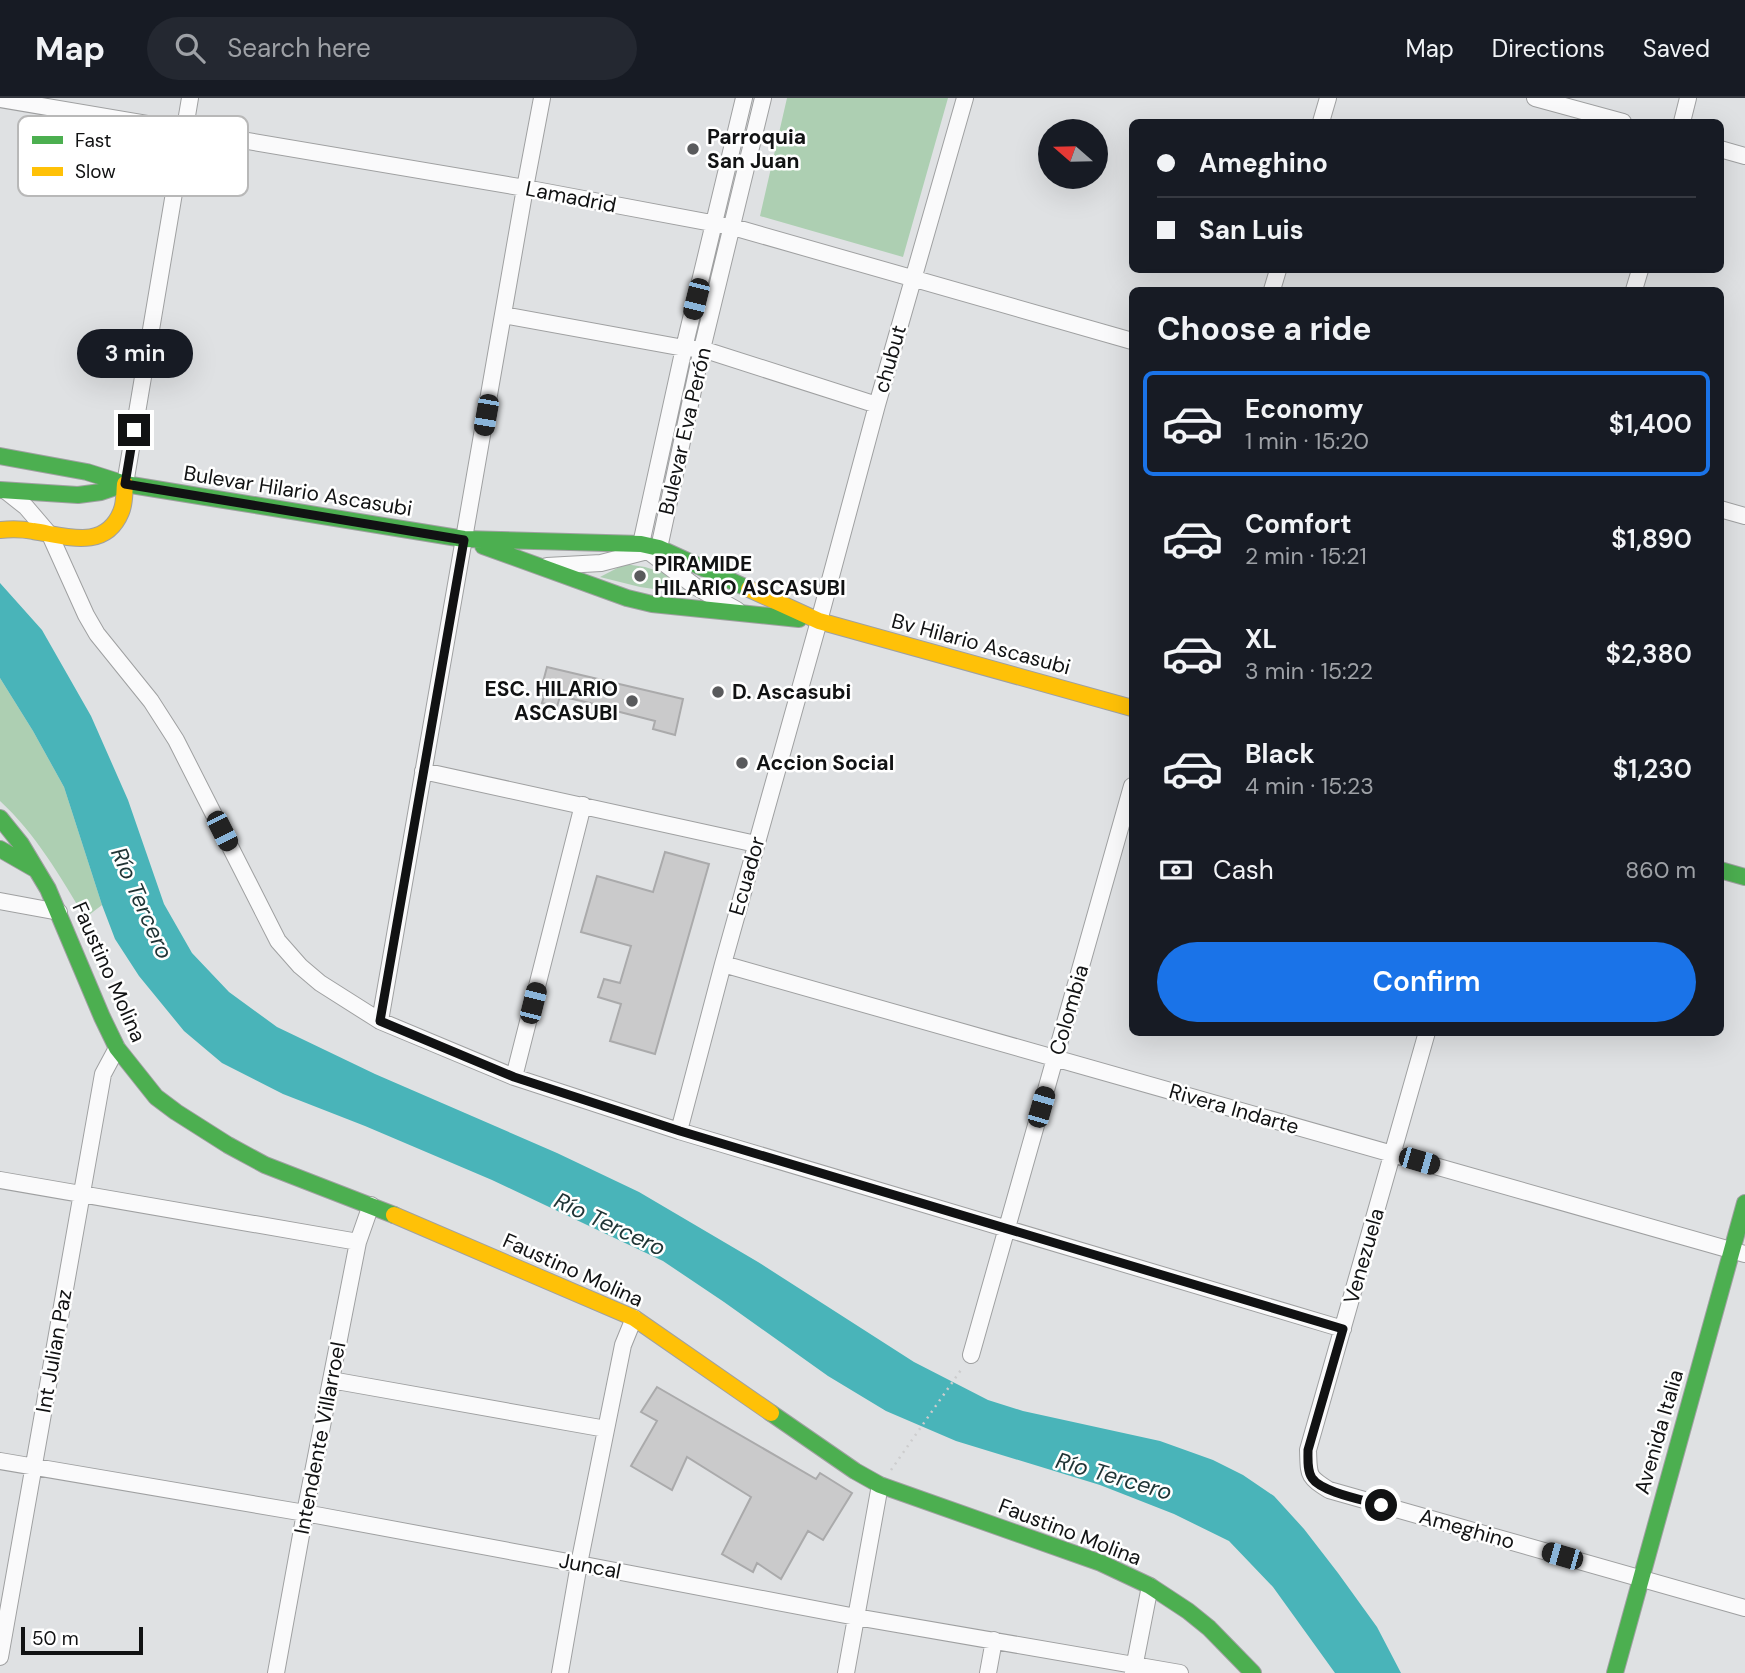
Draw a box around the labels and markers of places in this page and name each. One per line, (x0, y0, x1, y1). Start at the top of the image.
place label: Parroquia San Juan (707, 123, 806, 175)
marker: Parroquia San Juan (685, 141, 701, 157)
place label: PIRAMIDE HILARIO ASCASUBI (654, 550, 846, 602)
marker: PIRAMIDE HILARIO ASCASUBI (632, 568, 648, 584)
place label: ESC. HILARIO ASCASUBI (485, 675, 618, 727)
place label: D. Ascasubi (732, 678, 851, 706)
marker: D. Ascasubi (710, 684, 726, 700)
marker: ESC. HILARIO ASCASUBI (624, 693, 640, 709)
place label: Accion Social (756, 749, 894, 777)
marker: Accion Social (734, 755, 750, 771)

